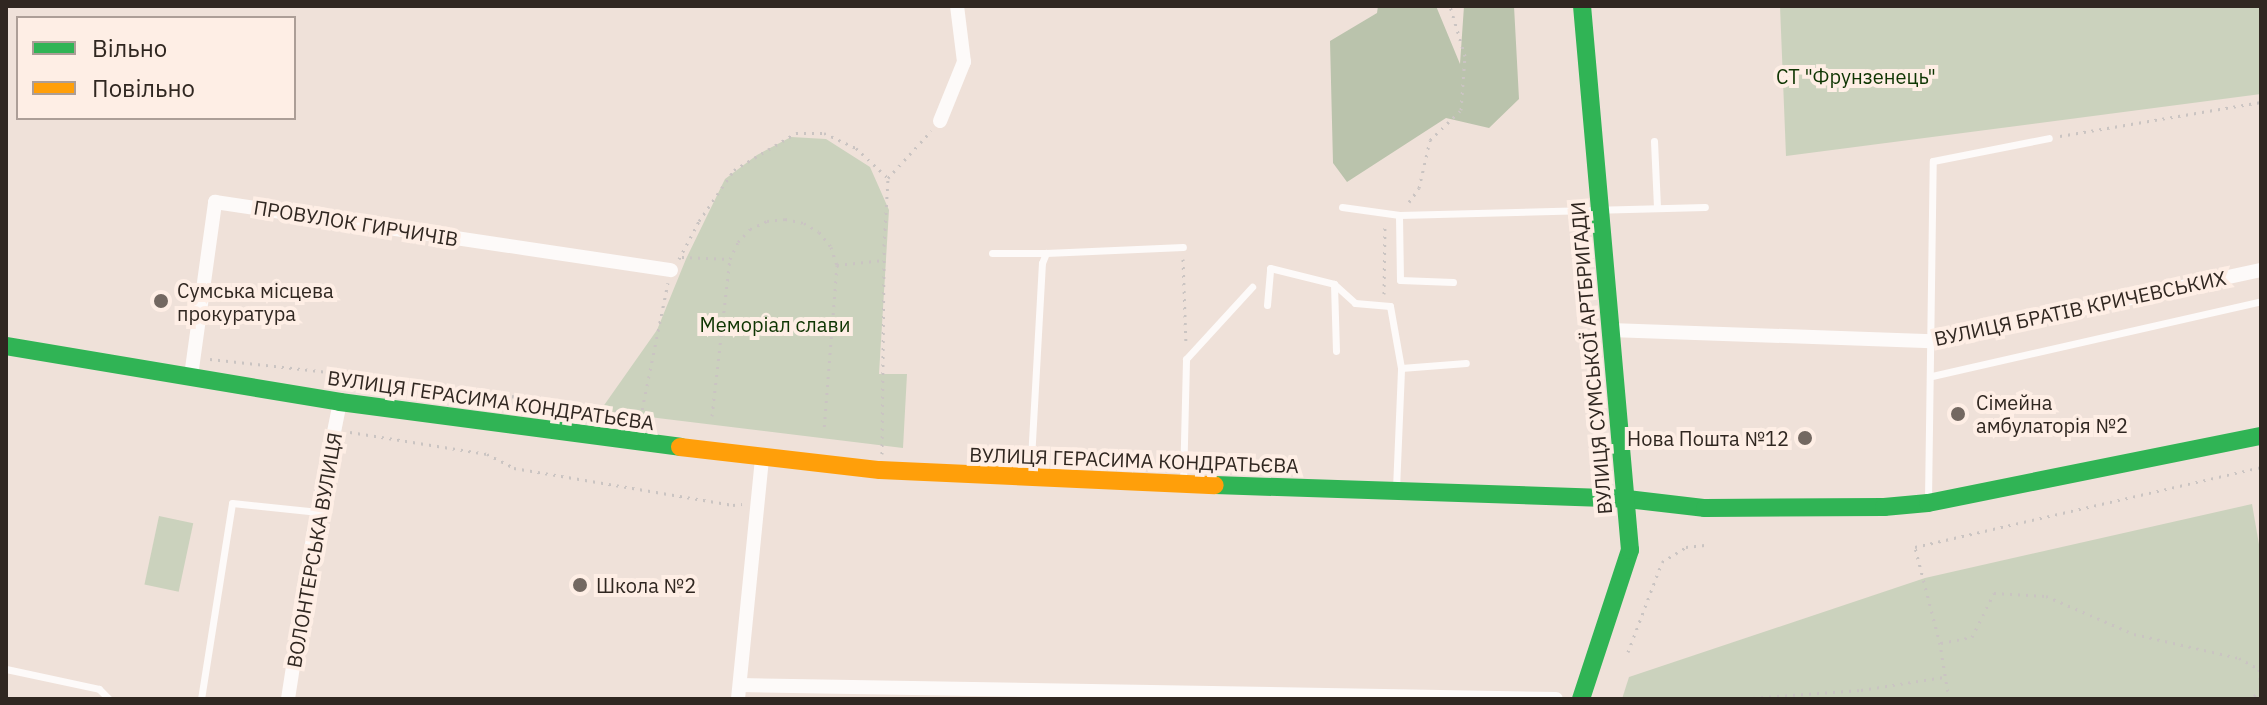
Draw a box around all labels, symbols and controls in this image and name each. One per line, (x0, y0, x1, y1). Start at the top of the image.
legend (16, 16, 296, 120)
text: Вільно (92, 32, 167, 64)
park label: СТ "Фрунзенець" (1776, 64, 1936, 88)
text: Повільно (92, 72, 195, 104)
street label: ПРОВУЛОК ГИРЧИЧІВ (252, 195, 460, 251)
street label: ВУЛИЦЯ СУМСЬКОЇ АРТБРИГАДИ (1565, 201, 1617, 515)
street label: ВУЛИЦЯ БРАТІВ КРИЧЕВСЬКИХ (1932, 265, 2228, 351)
place label: Сумська місцева прокуратура (177, 278, 334, 325)
marker: Сумська місцева прокуратура (152, 292, 170, 310)
park label: Меморіал слави (700, 312, 850, 336)
street label: ВУЛИЦЯ ГЕРАСИМА КОНДРАТЬЄВА (326, 365, 656, 435)
place label: Сімейна амбулаторія №2 (1976, 390, 2128, 437)
marker: Сімейна амбулаторія №2 (1947, 403, 1969, 425)
place label: Нова Пошта №12 (1627, 426, 1789, 450)
marker: Нова Пошта №12 (1796, 429, 1814, 447)
street label: ВОЛОНТЕРСЬКА ВУЛИЦЯ (281, 430, 347, 670)
street label: ВУЛИЦЯ ГЕРАСИМА КОНДРАТЬЄВА (969, 442, 1299, 478)
place label: Школа №2 (596, 573, 696, 597)
marker: Школа №2 (571, 576, 589, 594)

